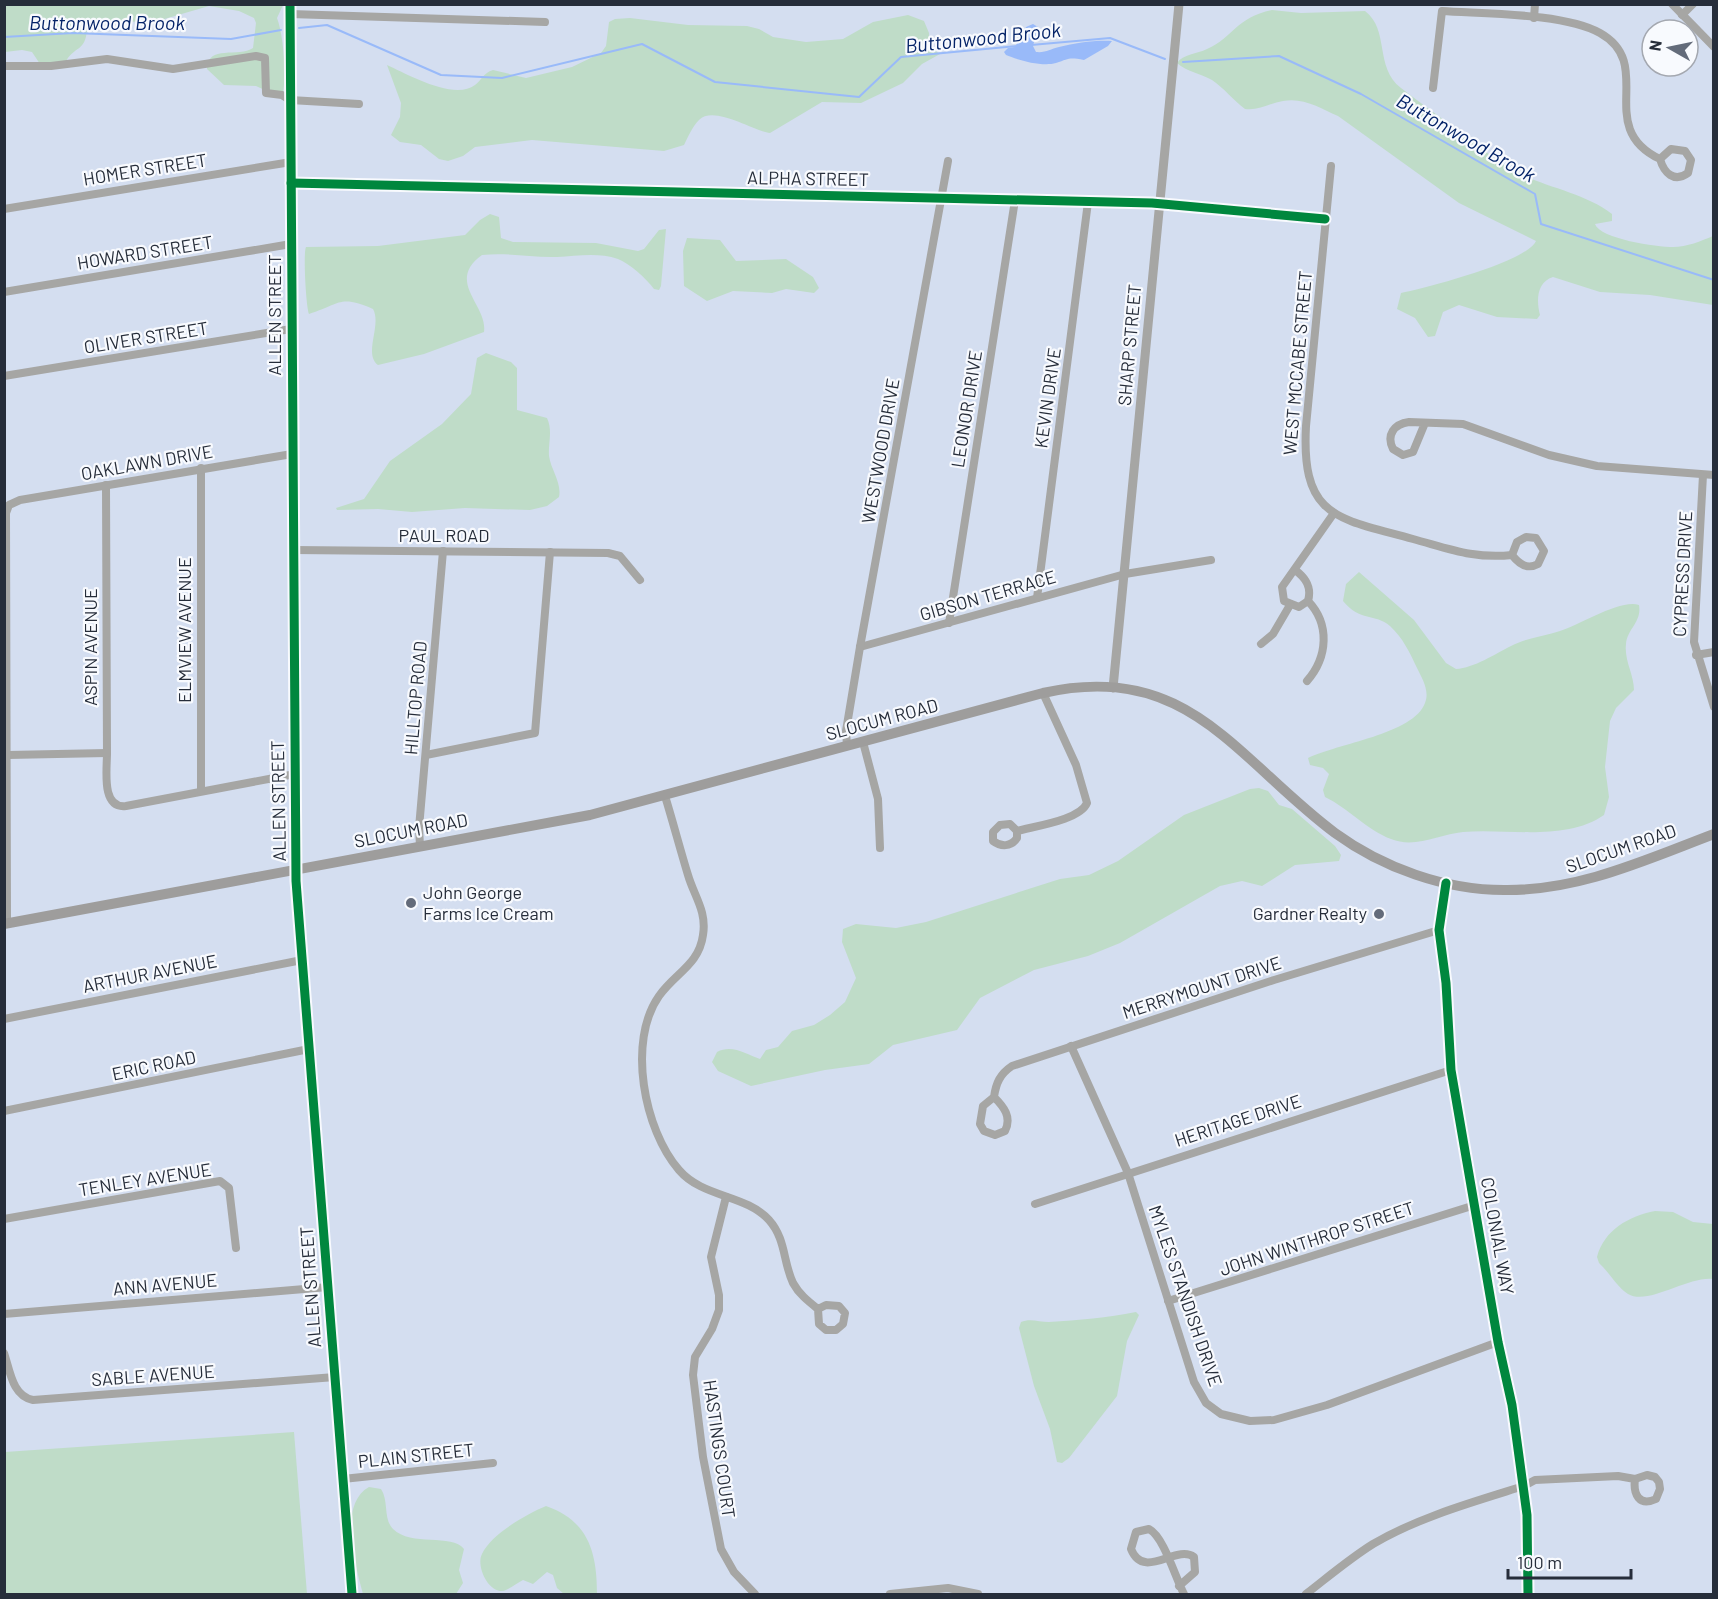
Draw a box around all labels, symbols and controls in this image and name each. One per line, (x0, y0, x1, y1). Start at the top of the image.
water label: Buttonwood Brook (29, 10, 185, 34)
water label: Buttonwood Brook (904, 17, 1062, 57)
north arrow (1640, 18, 1700, 78)
text: N (1644, 39, 1665, 52)
water label: Buttonwood Brook (1393, 88, 1540, 187)
street label: HOMER STREET (82, 148, 208, 190)
street label: ALPHA STREET (747, 166, 869, 190)
street label: HOWARD STREET (75, 230, 214, 274)
street label: ALLEN STREET (263, 254, 285, 376)
street label: WEST MCCABE STREET (1278, 270, 1316, 456)
street label: SHARP STREET (1113, 283, 1145, 407)
street label: OLIVER STREET (82, 316, 209, 358)
street label: KEVIN DRIVE (1029, 346, 1065, 450)
street label: LEONOR DRIVE (946, 349, 986, 469)
street label: WESTWOOD DRIVE (856, 376, 904, 525)
street label: OAKLAWN DRIVE (79, 440, 214, 484)
street label: CYPRESS DRIVE (1668, 510, 1696, 637)
street label: PAUL ROAD (399, 524, 489, 546)
street label: ELMVIEW AVENUE (173, 557, 195, 703)
street label: GIBSON TERRACE (917, 565, 1058, 625)
street label: ASPIN AVENUE (79, 588, 101, 706)
street label: HILLTOP ROAD (399, 640, 431, 756)
street label: SLOCUM ROAD (823, 694, 940, 745)
street label: ALLEN STREET (266, 740, 290, 862)
street label: SLOCUM ROAD (352, 808, 469, 852)
street label: SLOCUM ROAD (1563, 819, 1679, 877)
place label: John George Farms Ice Cream (423, 881, 554, 924)
marker: John George Farms Ice Cream (404, 896, 418, 910)
place label: Gardner Realty (1253, 902, 1367, 924)
marker: Gardner Realty (1372, 907, 1386, 921)
street label: ARTHUR AVENUE (81, 949, 219, 997)
street label: MERRYMOUNT DRIVE (1120, 951, 1284, 1023)
street label: ERIC ROAD (110, 1045, 198, 1085)
street label: HERITAGE DRIVE (1172, 1089, 1304, 1151)
street label: TENLEY AVENUE (77, 1158, 213, 1200)
street label: COLONIAL WAY (1477, 1175, 1519, 1296)
street label: JOHN WINTHROP STREET (1217, 1196, 1417, 1280)
street label: MYLES STANDISH DRIVE (1145, 1202, 1227, 1389)
street label: ALLEN STREET (295, 1226, 325, 1348)
street label: ANN AVENUE (112, 1268, 218, 1300)
street label: SABLE AVENUE (91, 1360, 215, 1390)
street label: HASTINGS COURT (699, 1378, 741, 1519)
street label: PLAIN STREET (357, 1438, 475, 1472)
scale bar (1508, 1542, 1631, 1580)
text: 100 m (1517, 1551, 1562, 1573)

